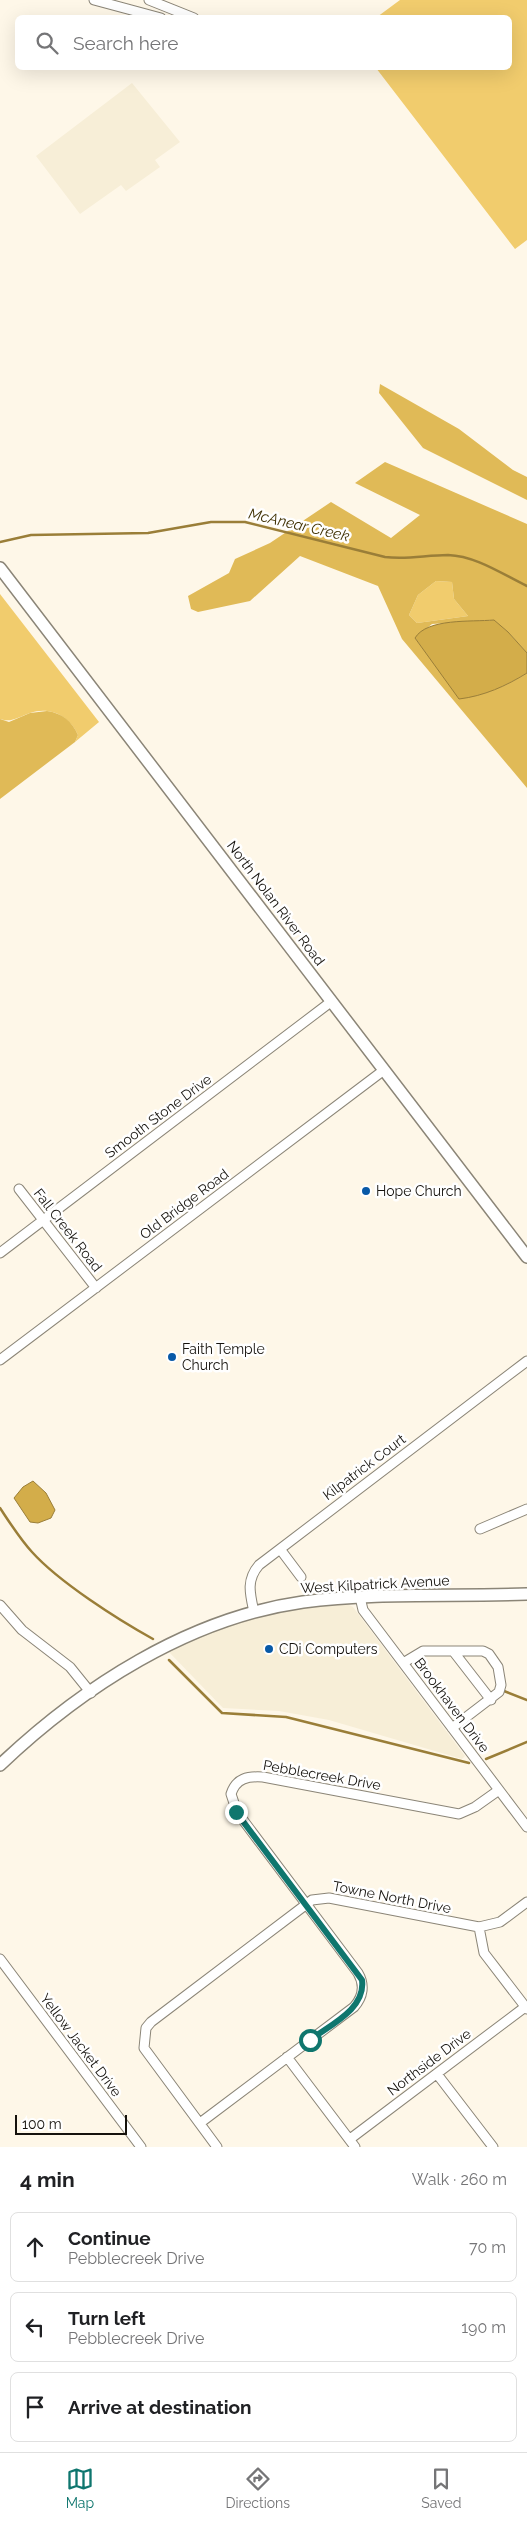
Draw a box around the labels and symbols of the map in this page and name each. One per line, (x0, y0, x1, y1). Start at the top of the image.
water label: McAnear Creek (247, 505, 351, 545)
street label: North Nolan River Road (224, 838, 328, 968)
street label: Smooth Stone Drive (102, 1071, 214, 1161)
street label: Old Bridge Road (137, 1166, 231, 1242)
place label: Hope Church (376, 1183, 462, 1199)
street label: Fall Creek Road (31, 1185, 105, 1275)
marker: Hope Church (360, 1185, 372, 1197)
place label: Faith Temple Church (182, 1341, 265, 1373)
marker: Faith Temple Church (166, 1351, 178, 1363)
street label: Kilpatrick Court (320, 1431, 409, 1503)
street label: West Kilpatrick Avenue (300, 1572, 450, 1596)
place label: CDi Computers (279, 1641, 378, 1657)
marker: CDi Computers (263, 1643, 275, 1655)
street label: Brookhaven Drive (411, 1655, 493, 1755)
street label: Pebblecreek Drive (262, 1757, 382, 1793)
route end (225, 1801, 248, 1824)
street label: Towne North Drive (332, 1878, 452, 1916)
street label: Yellow Jacket Drive (37, 1990, 125, 2100)
street label: Northside Drive (384, 2025, 474, 2099)
route start (299, 2029, 322, 2052)
scale bar (15, 2112, 128, 2135)

